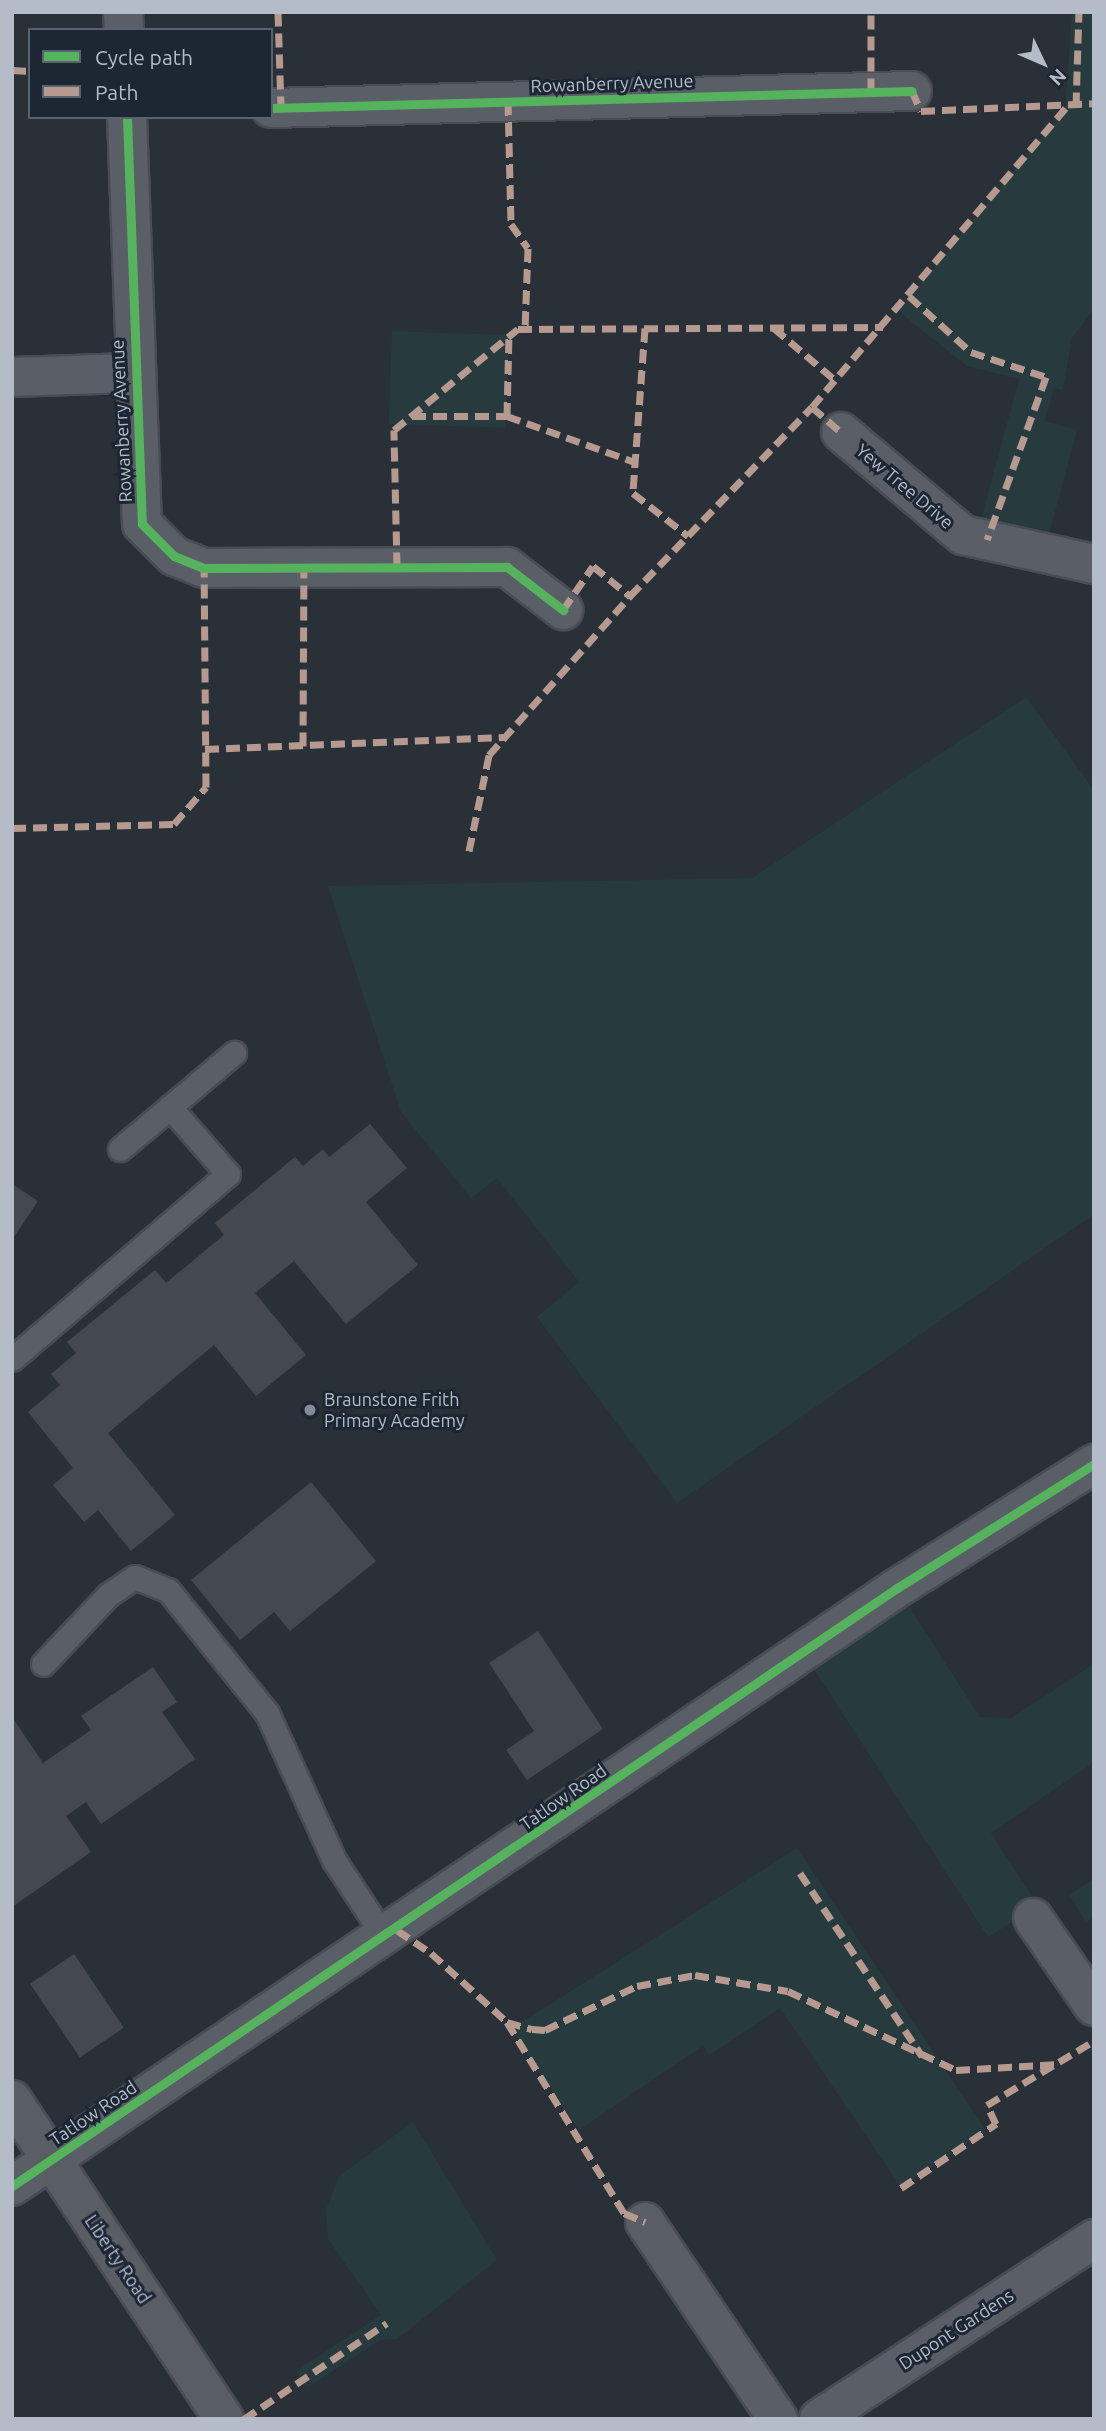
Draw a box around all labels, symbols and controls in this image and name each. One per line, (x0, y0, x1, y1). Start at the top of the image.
legend (28, 28, 273, 119)
north arrow (1008, 28, 1078, 98)
text: Cycle path (95, 45, 193, 69)
text: N (1045, 65, 1071, 90)
street label: Rowanberry Avenue (530, 69, 694, 97)
text: Path (95, 80, 138, 104)
street label: Rowanberry Avenue (106, 339, 136, 503)
street label: Yew Tree Drive (852, 439, 958, 533)
place label: Braunstone Frith Primary Academy (324, 1389, 465, 1432)
marker: Braunstone Frith Primary Academy (302, 1402, 318, 1418)
street label: Tatlow Road (516, 1759, 610, 1835)
street label: Tatlow Road (45, 2076, 141, 2150)
street label: Liberty Road (80, 2211, 156, 2307)
street label: Dupont Gardens (895, 2284, 1017, 2374)

